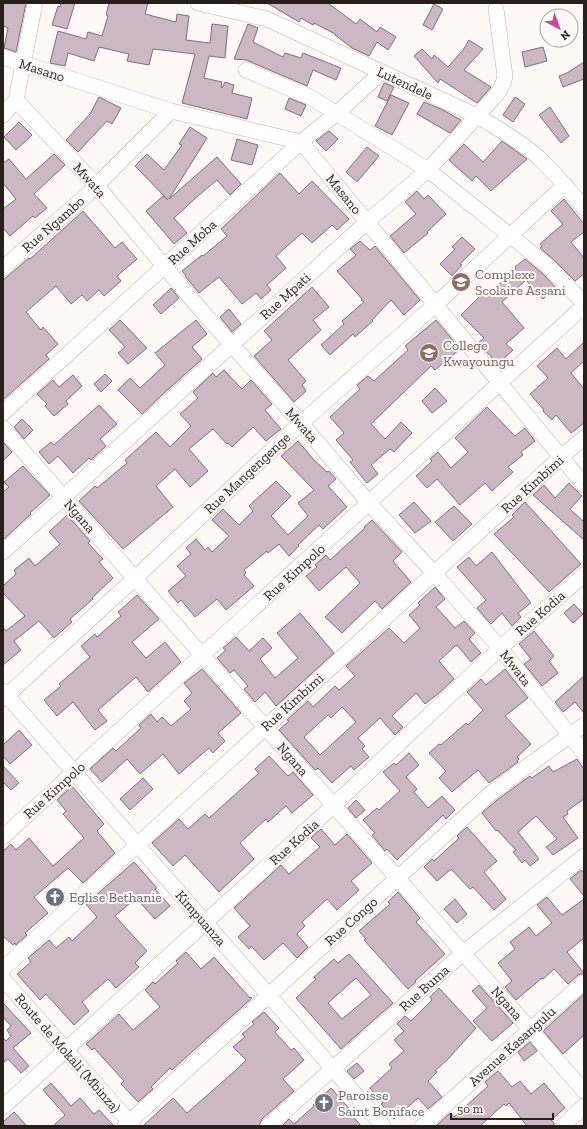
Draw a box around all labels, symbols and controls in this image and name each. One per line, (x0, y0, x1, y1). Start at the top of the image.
north arrow (539, 8, 579, 48)
text: N (557, 28, 573, 43)
street label: Masano (17, 55, 67, 86)
street label: Lutendele (374, 63, 436, 104)
street label: Mwata (69, 159, 110, 202)
street label: Masano (322, 171, 365, 218)
street label: Rue Ngambo (19, 193, 88, 256)
street label: Rue Moba (164, 216, 220, 269)
place label: Complexe Scolaire Assani (475, 266, 566, 299)
street label: Rue Mpati (257, 269, 314, 323)
school or university icon: Complexe Scolaire Assani (450, 271, 472, 293)
place label: College Kwayoungu (443, 337, 514, 370)
school or university icon: College Kwayoungu (418, 342, 440, 364)
street label: Mwata (282, 404, 322, 447)
street label: Rue Mangengenge (201, 429, 294, 518)
street label: Rue Kimbimi (497, 452, 567, 517)
street label: Ngana (60, 496, 99, 537)
street label: Rue Kimpolo (260, 540, 329, 604)
street label: Rue Kodia (512, 587, 569, 640)
street label: Mwata (496, 647, 535, 690)
street label: Rue Kimbimi (257, 670, 327, 735)
street label: Ngana (273, 739, 312, 780)
street label: Rue Kimpolo (20, 758, 89, 822)
street label: Rue Kodia (266, 816, 323, 869)
church icon: Eglise Bethanie (44, 886, 66, 908)
street label: Kimpuanza (172, 887, 230, 950)
place label: Eglise Bethanie (69, 889, 162, 906)
street label: Rue Congo (321, 893, 381, 950)
street label: Rue Buma (396, 961, 453, 1015)
street label: Ngana (487, 983, 526, 1024)
street label: Route de Mokali (Mbinza) (11, 990, 124, 1116)
street label: Avenue Kasangulu (465, 1003, 559, 1090)
place label: Paroisse Saint Boniface (338, 1087, 425, 1120)
church icon: Paroisse Saint Boniface (313, 1092, 335, 1114)
scale bar (451, 1095, 553, 1121)
text: 50 m (457, 1102, 484, 1116)

